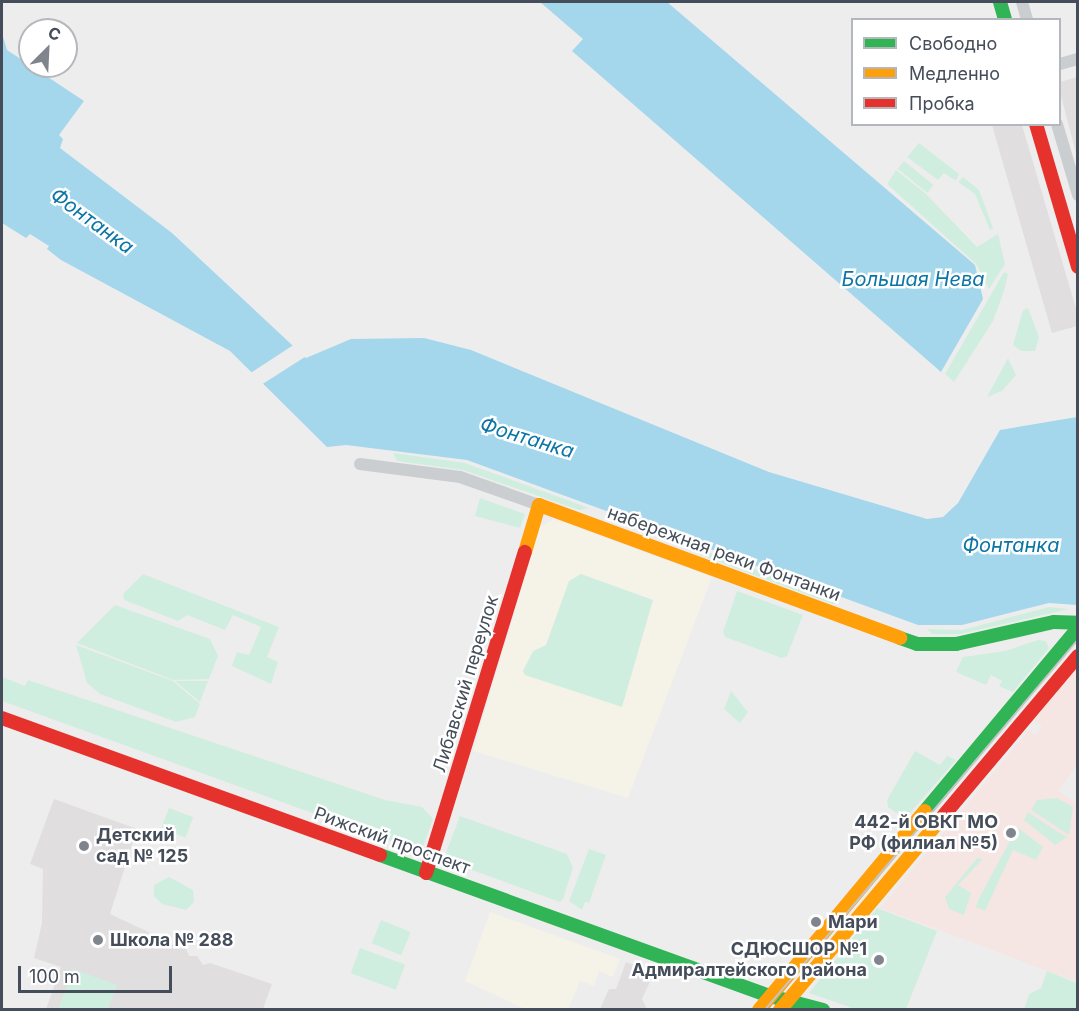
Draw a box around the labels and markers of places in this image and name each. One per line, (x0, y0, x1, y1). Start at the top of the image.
place label: 442-й ОВКГ МО РФ (филиал №5) (849, 812, 998, 854)
marker: 442-й ОВКГ МО РФ (филиал №5) (1002, 824, 1020, 842)
place label: Детский сад № 125 (96, 825, 188, 868)
marker: Детский сад № 125 (77, 839, 91, 853)
place label: Мари (828, 911, 878, 933)
marker: Мари (809, 915, 823, 929)
place label: Школа № 288 (110, 929, 233, 951)
marker: Школа № 288 (91, 933, 105, 947)
place label: СДЮСШОР №1 Адмиралтейского района (632, 939, 867, 982)
marker: СДЮСШОР №1 Адмиралтейского района (872, 953, 886, 967)

